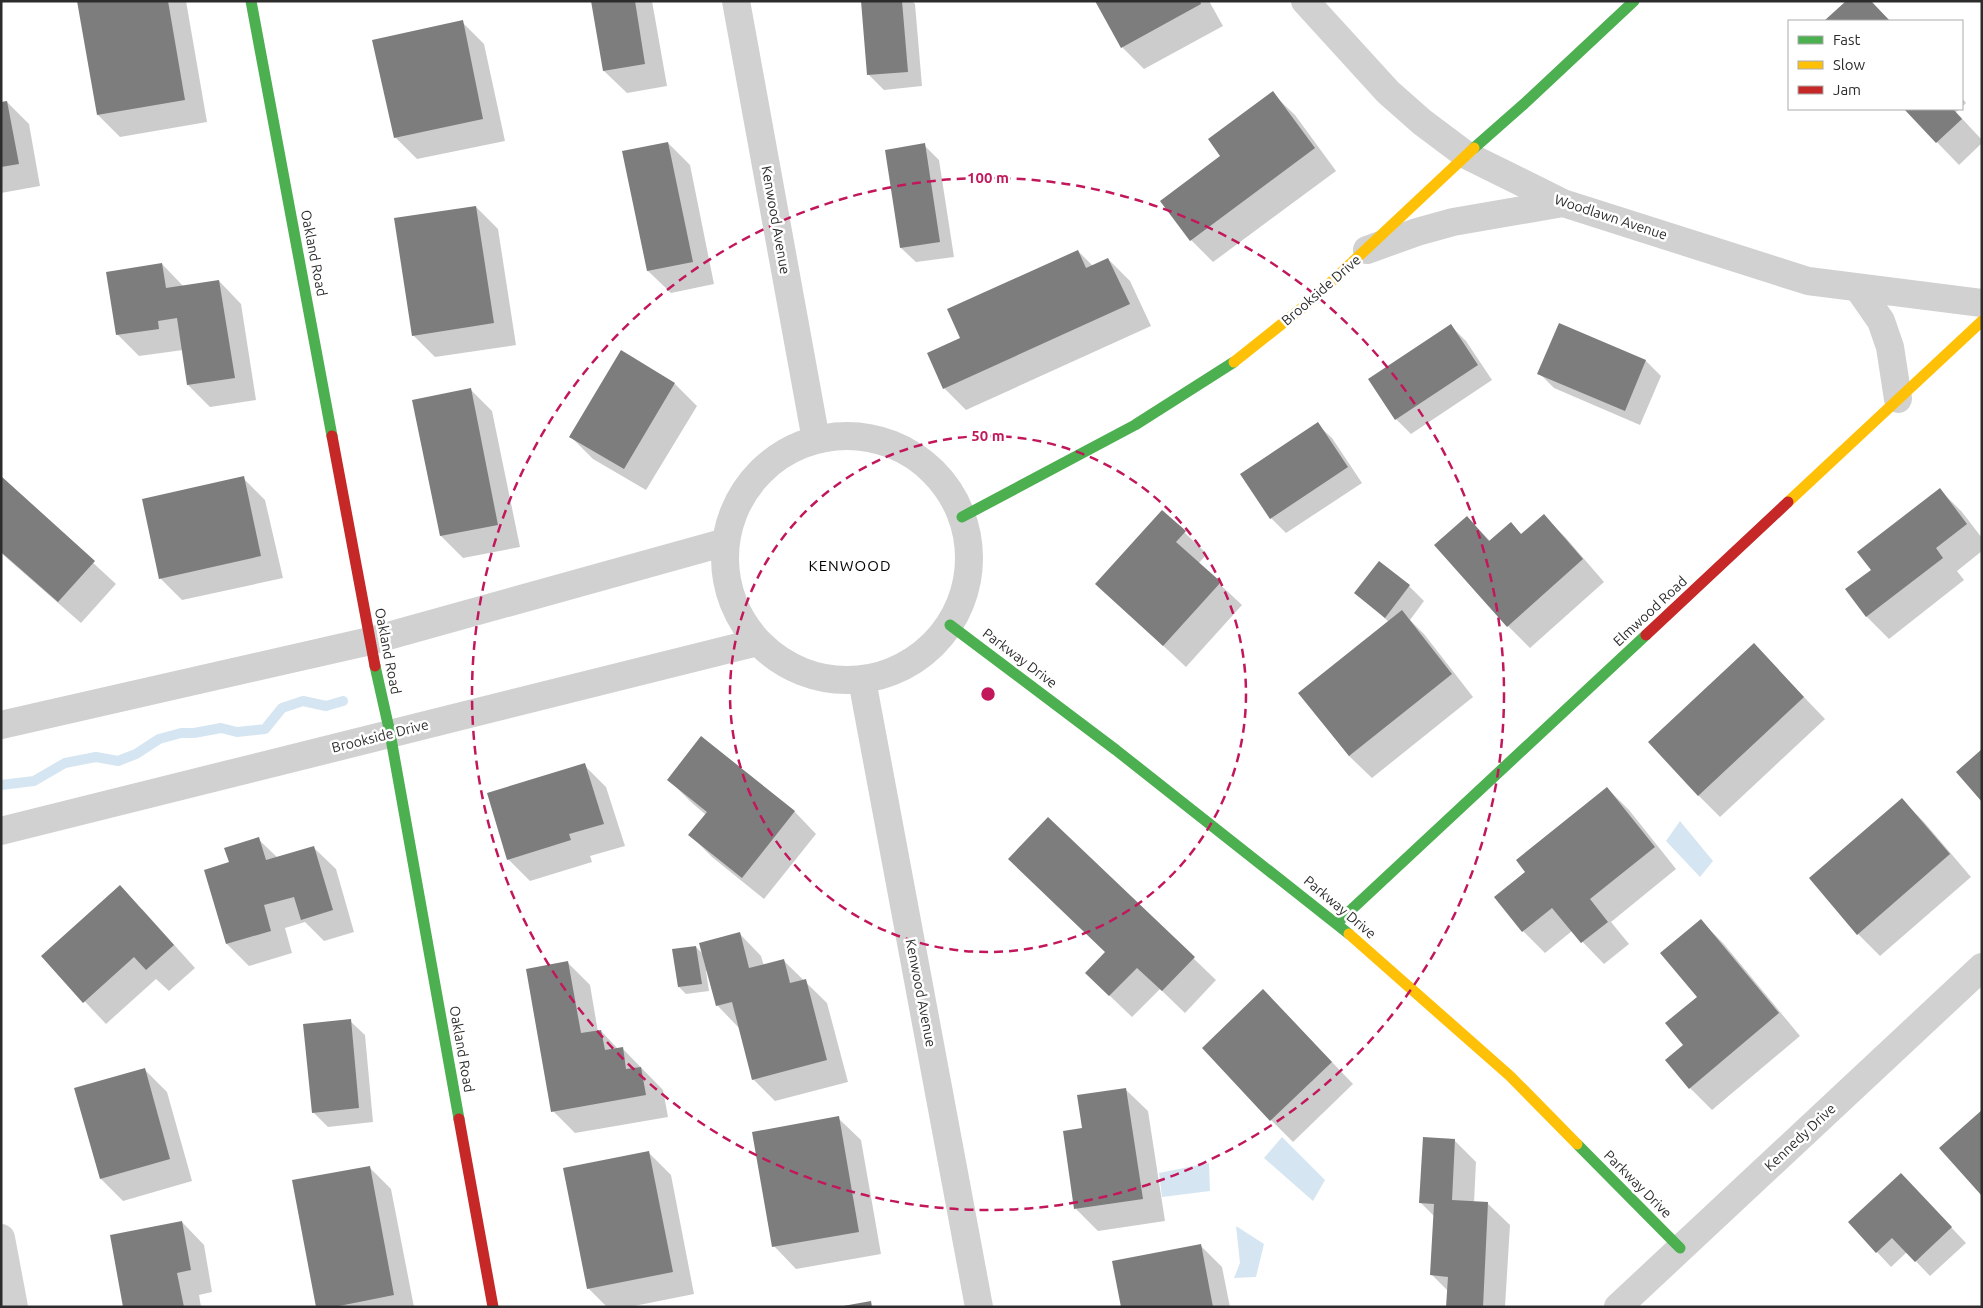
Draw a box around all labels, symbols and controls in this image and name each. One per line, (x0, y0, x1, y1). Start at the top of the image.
legend (1788, 20, 1963, 110)
text: Fast (1833, 31, 1861, 48)
text: Slow (1833, 56, 1866, 73)
text: Jam (1833, 81, 1861, 98)
street label: Kenwood Avenue (759, 165, 793, 275)
text: 100 m (967, 169, 1009, 186)
street label: Woodlawn Avenue (1553, 191, 1669, 243)
street label: Oakland Road (298, 208, 330, 298)
street label: Brookside Drive (1278, 251, 1364, 329)
text: 50 m (971, 427, 1005, 444)
district label: KENWOOD (809, 557, 891, 574)
street label: Elmwood Road (1610, 573, 1690, 649)
street label: Oakland Road (372, 606, 404, 696)
street label: Parkway Drive (980, 625, 1060, 691)
centre of rings (979, 685, 997, 703)
street label: Brookside Drive (330, 716, 430, 756)
street label: Parkway Drive (1301, 872, 1379, 942)
street label: Kenwood Avenue (903, 938, 939, 1048)
street label: Oakland Road (447, 1004, 477, 1094)
street label: Kennedy Drive (1761, 1100, 1839, 1174)
street label: Parkway Drive (1601, 1147, 1675, 1221)

